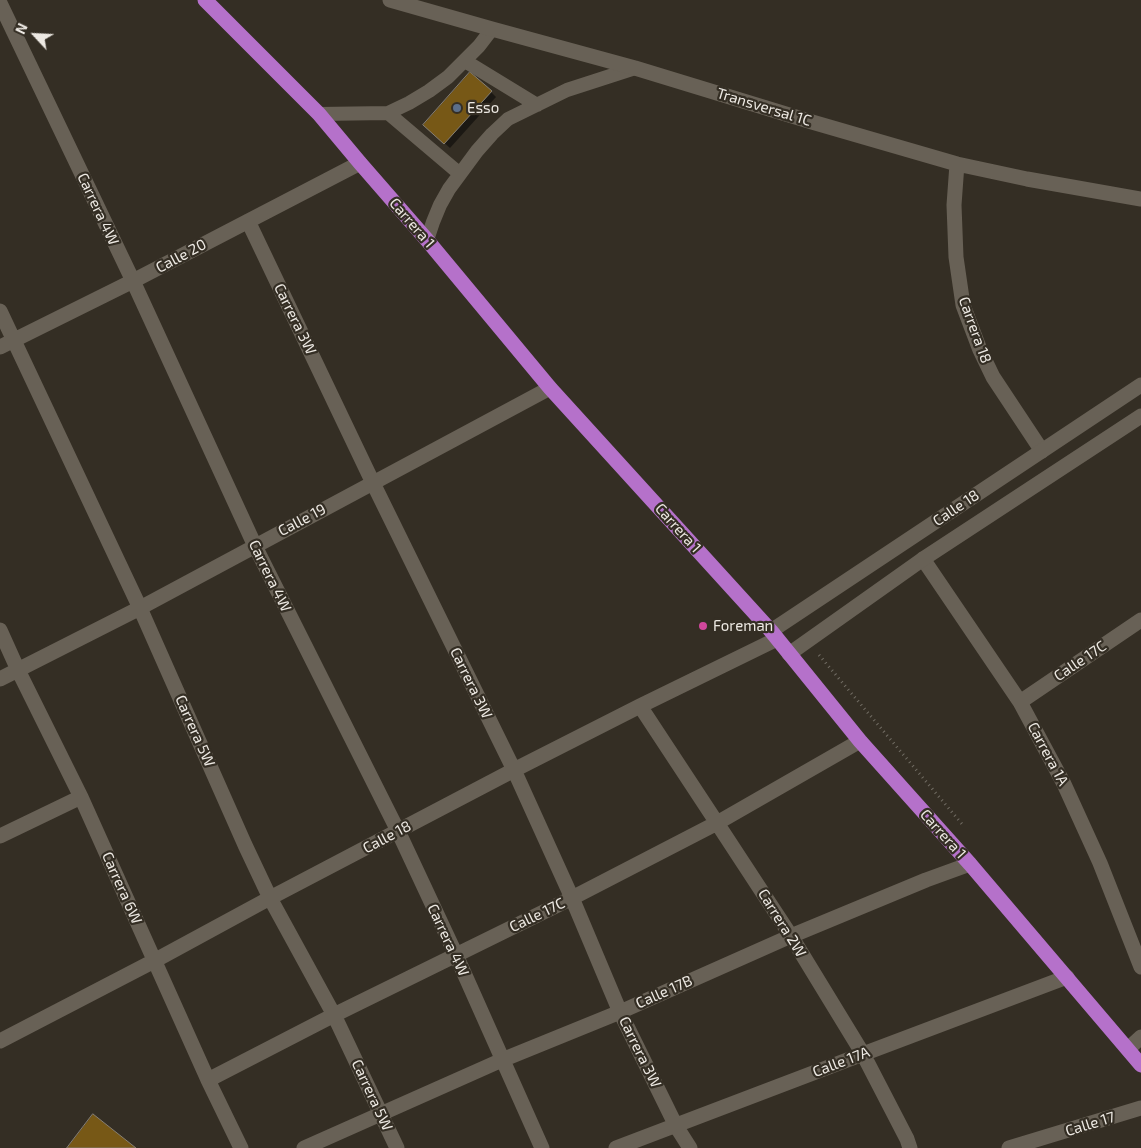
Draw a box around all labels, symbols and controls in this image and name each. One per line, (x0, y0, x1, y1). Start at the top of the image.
north arrow (10, 10, 60, 60)
text: N (11, 20, 31, 37)
street label: Transversal 1C (715, 84, 813, 130)
place label: Esso (467, 99, 499, 117)
marker: Esso (451, 102, 463, 114)
street label: Carrera 4W (73, 170, 123, 248)
street label: Carrera 1 (385, 194, 439, 252)
street label: Calle 20 (153, 235, 209, 277)
street label: Carrera 3W (270, 281, 320, 357)
street label: Carrera 18 (955, 294, 995, 366)
street label: Calle 18 (929, 486, 983, 530)
street label: Calle 19 (275, 500, 329, 540)
street label: Carrera 1 (651, 500, 705, 556)
street label: Carrera 4W (245, 537, 295, 615)
place label: Foreman (713, 617, 773, 635)
marker: Foreman (697, 620, 709, 632)
street label: Calle 17C (1050, 637, 1110, 685)
street label: Carrera 3W (446, 645, 496, 721)
street label: Carrera 5W (171, 692, 219, 770)
street label: Carrera 1A (1024, 719, 1072, 789)
street label: Carrera 1 (916, 806, 970, 862)
street label: Calle 18 (360, 817, 414, 857)
street label: Carrera 6W (98, 849, 146, 927)
street label: Carrera 2W (754, 886, 810, 960)
street label: Calle 17C (506, 894, 568, 936)
street label: Carrera 4W (423, 901, 473, 979)
street label: Calle 17B (633, 972, 695, 1012)
street label: Carrera 3W (615, 1014, 665, 1090)
street label: Calle 17A (810, 1043, 872, 1081)
street label: Carrera 5W (348, 1057, 396, 1133)
street label: Calle 17 (1063, 1108, 1117, 1140)

